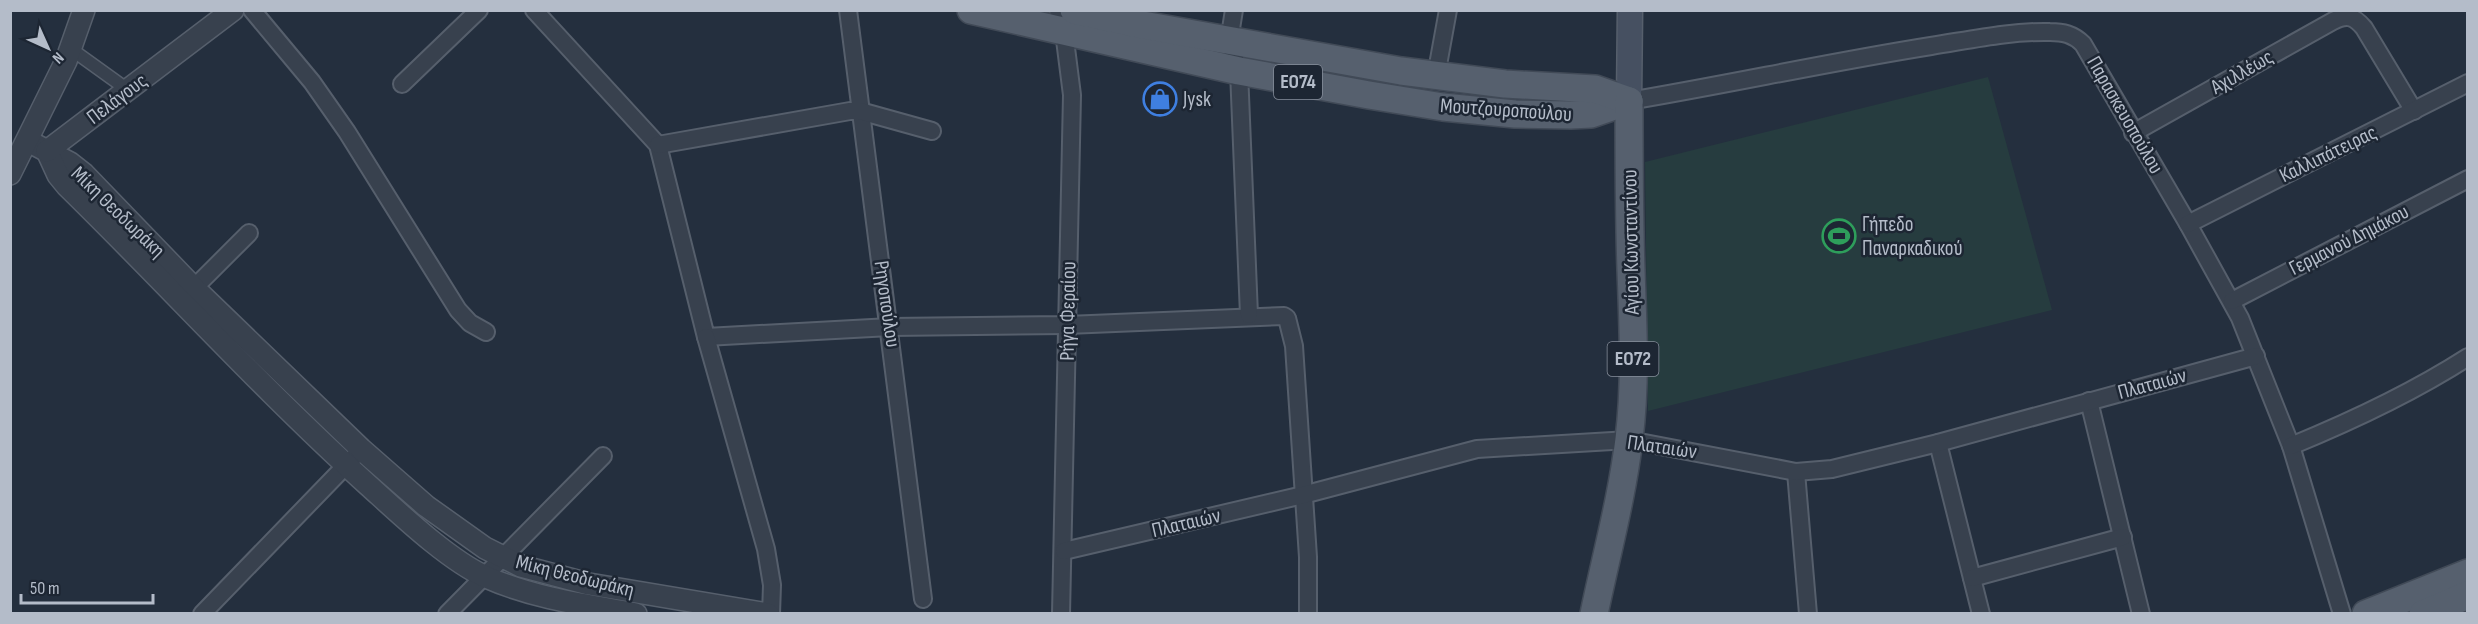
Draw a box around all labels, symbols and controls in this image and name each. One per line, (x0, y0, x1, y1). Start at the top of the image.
north arrow (18, 18, 78, 78)
street label: Αχιλλέως (2205, 44, 2278, 100)
text: N (48, 48, 67, 67)
street label: Παρασκευοπούλου (2081, 52, 2169, 178)
road number: ΕΟ74 (1274, 65, 1322, 99)
street label: Πελάγους (82, 68, 152, 130)
shop icon: Jysk (1142, 81, 1178, 117)
place label: Jysk (1182, 87, 1211, 112)
street label: Μουτζουροπούλου (1439, 93, 1573, 127)
street label: Καλλιπάτειρας (2275, 120, 2381, 188)
street label: Μίκη Θεοδωράκη (66, 161, 170, 263)
street label: Αγίου Κωνσταντίνου (1617, 169, 1645, 316)
street label: Γερμανού Δημάκου (2285, 199, 2413, 281)
place label: Γήπεδο Παναρκαδικού (1862, 212, 1963, 261)
sports icon: Γήπεδο Παναρκαδικού (1821, 218, 1857, 254)
street label: Ρηγοπούλου (869, 259, 905, 349)
street label: Ρήγα Φεραίου (1055, 261, 1081, 361)
road number: ΕΟ72 (1608, 342, 1658, 376)
street label: Πλαταιών (2115, 363, 2189, 405)
street label: Πλαταιών (1626, 430, 1698, 464)
street label: Πλαταιών (1149, 503, 1223, 543)
street label: Μίκη Θεοδωράκη (513, 549, 637, 603)
scale bar (21, 567, 153, 605)
text: 50 m (30, 578, 60, 599)

